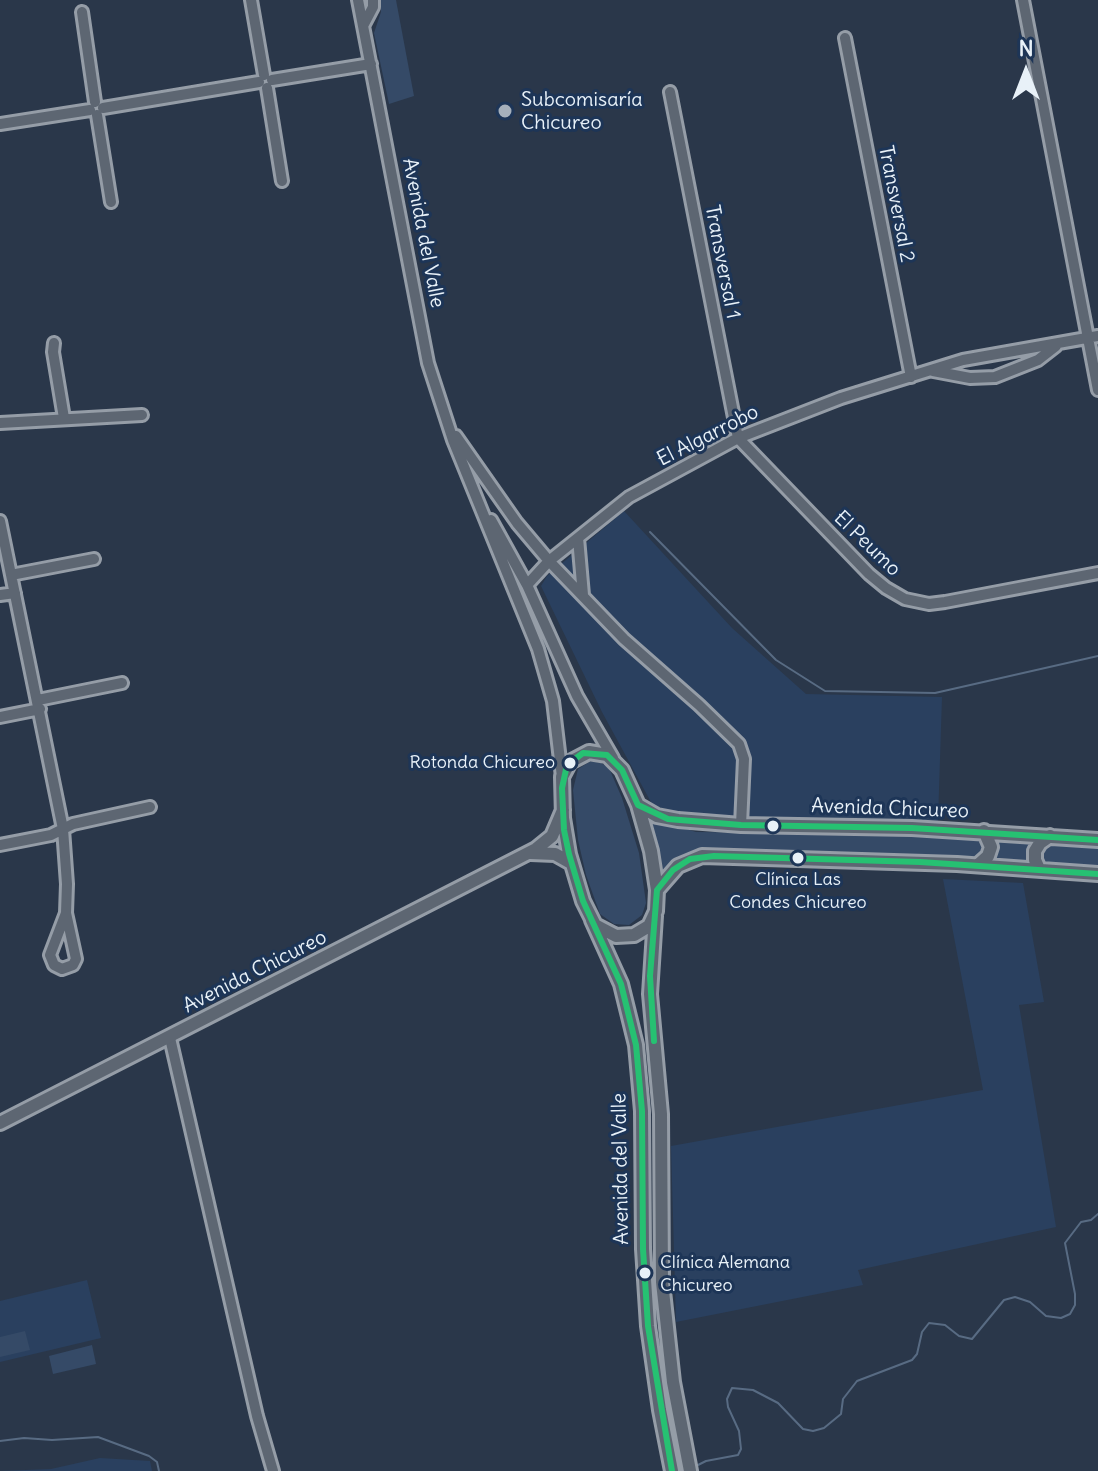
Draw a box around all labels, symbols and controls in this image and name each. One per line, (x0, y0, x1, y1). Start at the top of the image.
north arrow (986, 32, 1066, 112)
text: N (1018, 34, 1034, 62)
place label: Subcomisaría Chicureo (521, 88, 643, 135)
marker: Subcomisaría Chicureo (496, 102, 514, 120)
street label: Transversal 2 (873, 144, 919, 264)
street label: Avenida del Valle (397, 156, 449, 310)
street label: Transversal 1 (699, 203, 745, 321)
street label: El Algarrobo (653, 400, 763, 472)
street label: El Peumo (829, 506, 905, 582)
place label: Rotonda Chicureo (409, 752, 555, 774)
marker: Rotonda Chicureo (562, 755, 578, 771)
street label: Avenida Chicureo (811, 794, 969, 824)
unlabelled marker (765, 818, 781, 834)
marker: Clínica Las Condes Chicureo (790, 850, 806, 866)
place label: Clínica Las Condes Chicureo (729, 869, 867, 912)
street label: Avenida Chicureo (179, 925, 331, 1019)
street label: Avenida del Valle (608, 1093, 634, 1245)
place label: Clínica Alemana Chicureo (660, 1252, 790, 1294)
marker: Clínica Alemana Chicureo (637, 1265, 653, 1281)

